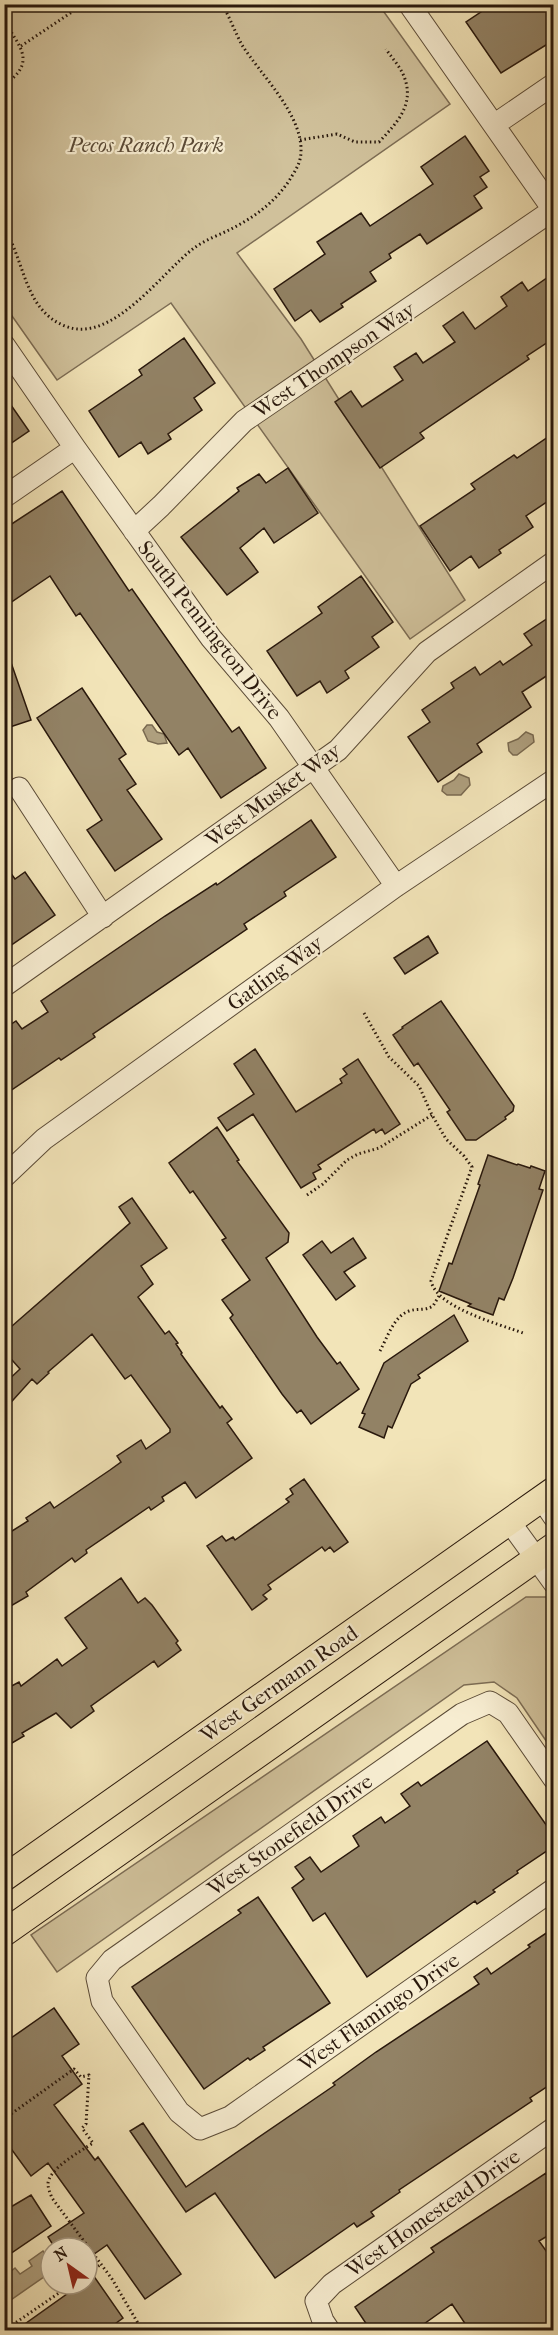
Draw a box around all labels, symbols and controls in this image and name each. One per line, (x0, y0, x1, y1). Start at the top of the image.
park label: Pecos Ranch Park (67, 133, 224, 157)
street label: West Thompson Way (248, 297, 420, 424)
street label: South Pennington Drive (133, 536, 287, 724)
street label: West Musket Way (200, 738, 346, 852)
street label: Gatling Way (223, 930, 328, 1016)
street label: West Germann Road (195, 1620, 363, 1748)
street label: West Stonefield Drive (202, 1769, 377, 1901)
street label: West Flamingo Drive (294, 1948, 464, 2077)
street label: West Homestead Drive (341, 2144, 525, 2283)
north arrow (39, 2236, 99, 2296)
text: N (51, 2242, 72, 2265)

